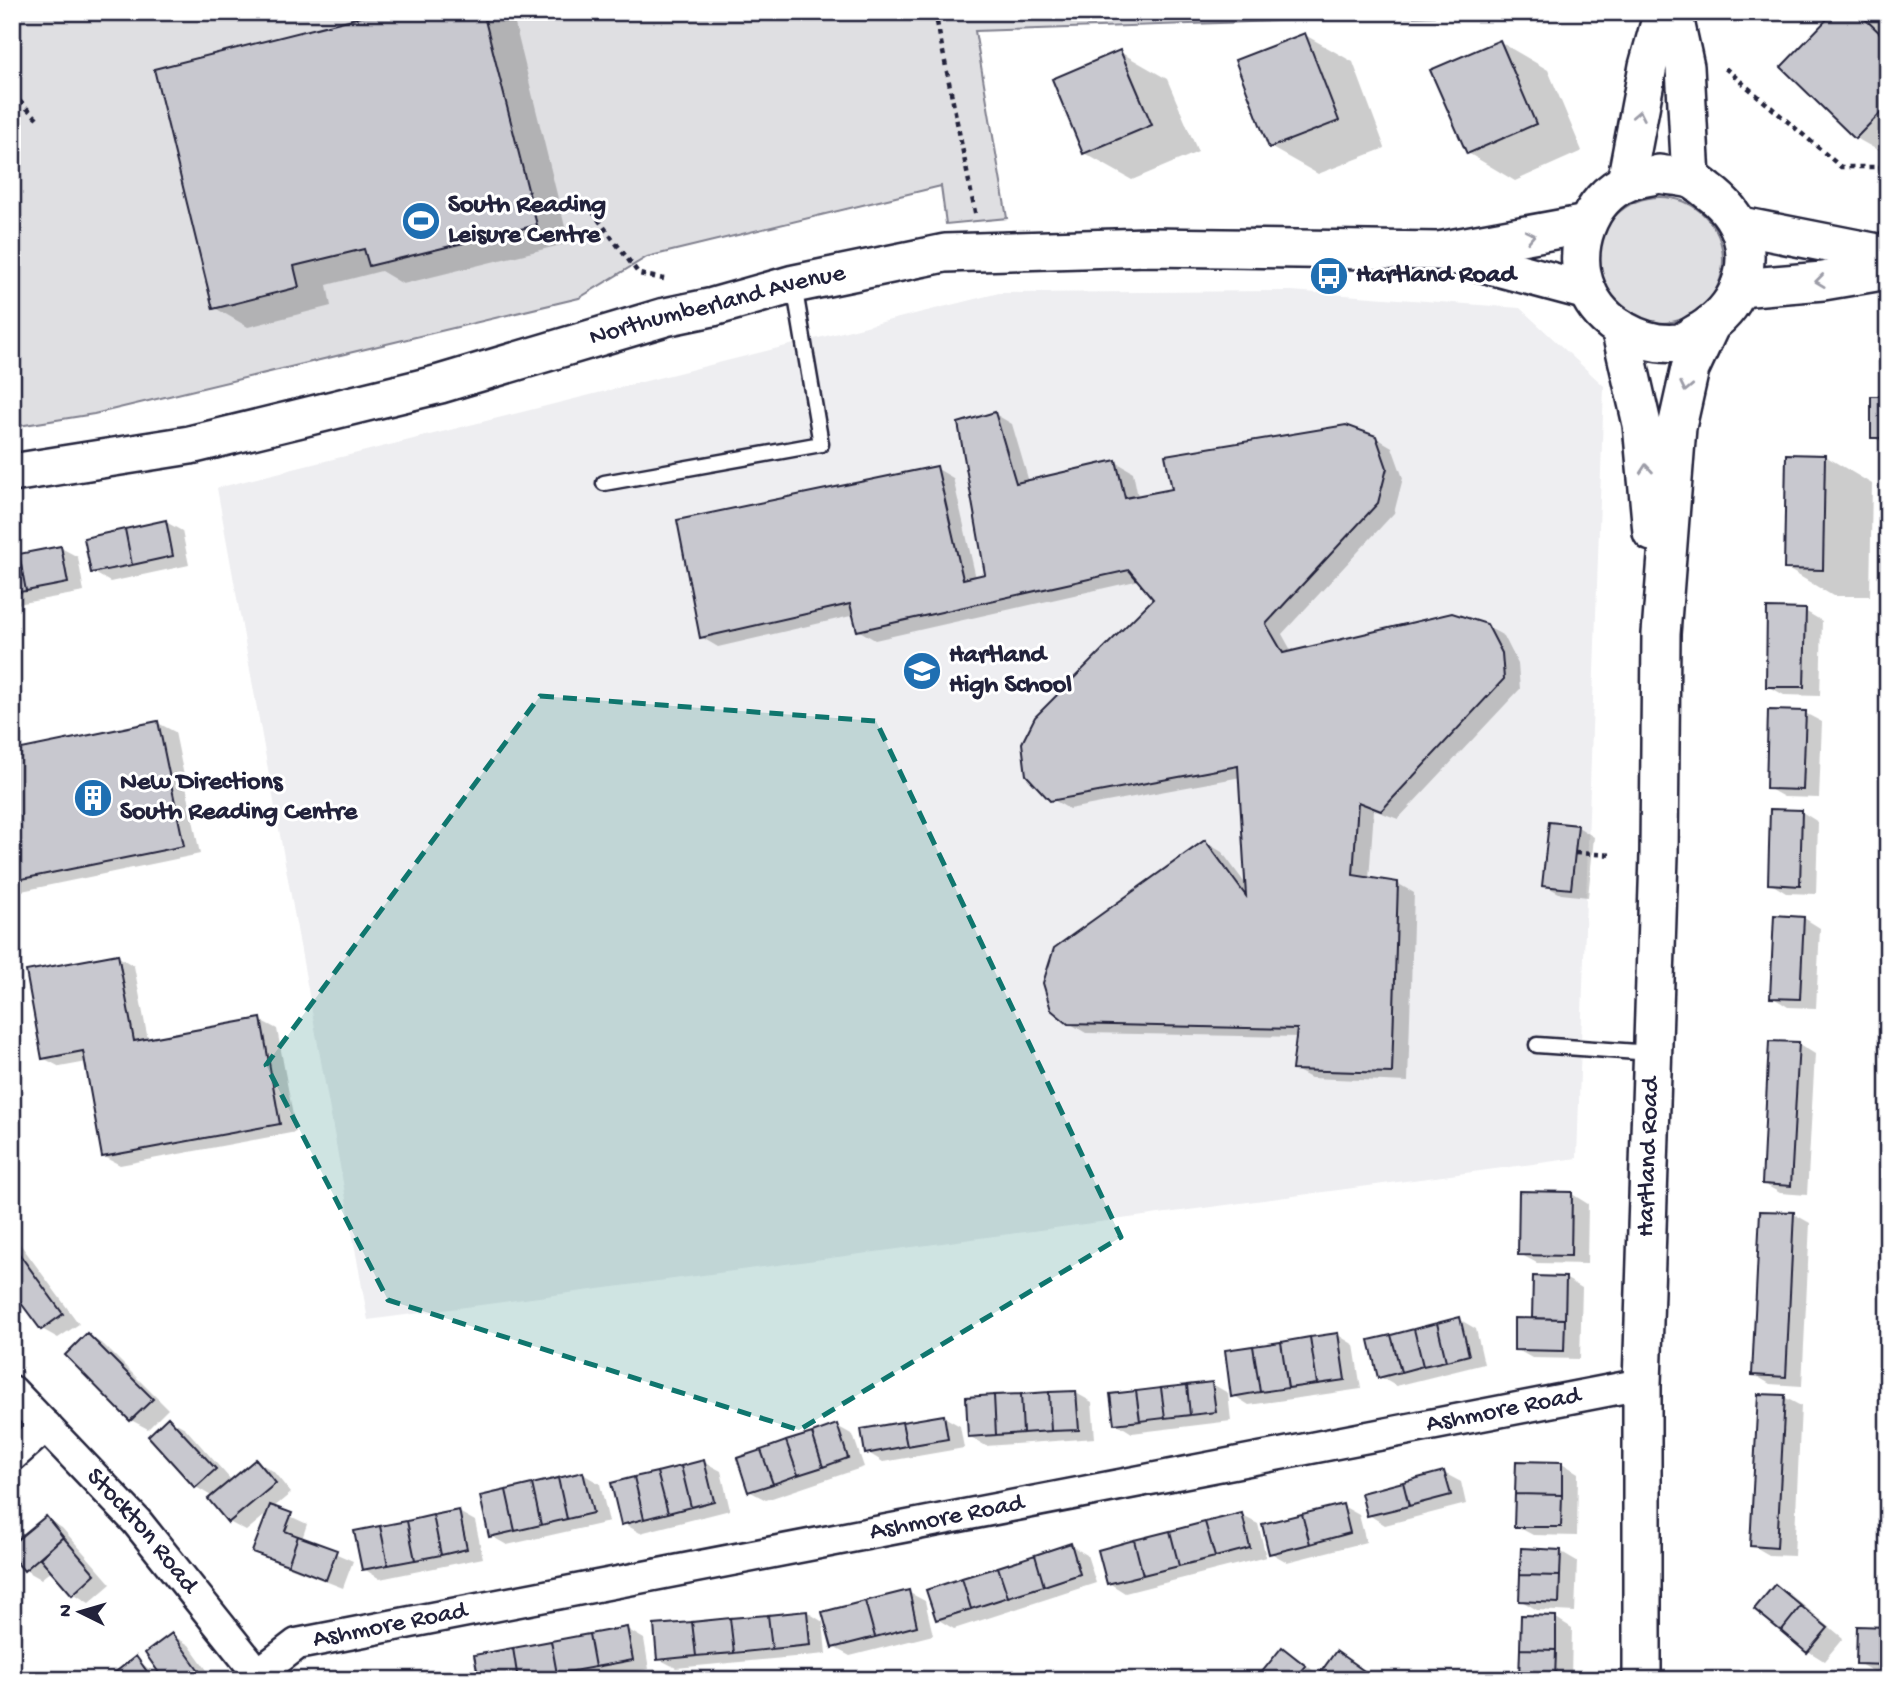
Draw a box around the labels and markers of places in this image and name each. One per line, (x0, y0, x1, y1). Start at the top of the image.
place label: South Reading Leisure Centre (448, 191, 606, 252)
sports icon: South Reading Leisure Centre (400, 200, 442, 242)
bus stop icon: Hartland Road (1308, 255, 1350, 297)
place label: Hartland Road (1356, 261, 1519, 292)
place label: Hartland High School (949, 641, 1072, 702)
school or university icon: Hartland High School (901, 650, 943, 692)
place label: New Directions South Reading Centre (120, 768, 359, 829)
building icon: New Directions South Reading Centre (72, 777, 114, 819)

